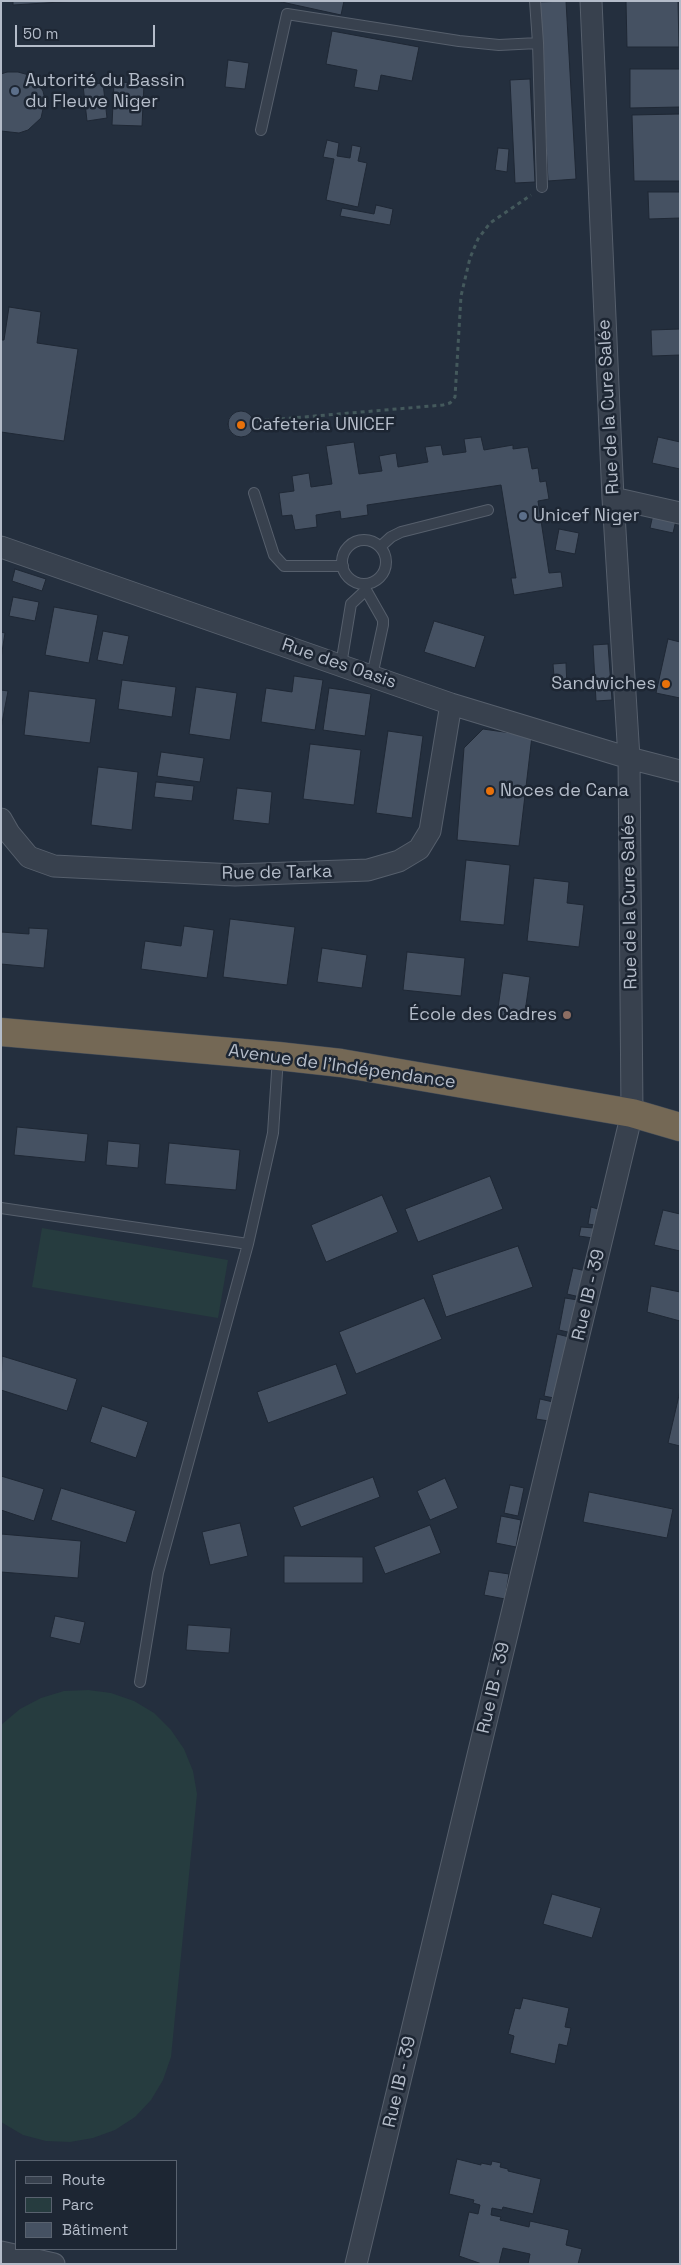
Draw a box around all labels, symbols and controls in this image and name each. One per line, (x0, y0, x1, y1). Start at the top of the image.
scale bar (18, 15, 158, 47)
text: 50 m (23, 24, 58, 43)
place label: Autorité du Bassin du Fleuve Niger (25, 70, 185, 112)
marker: Autorité du Bassin du Fleuve Niger (9, 85, 21, 97)
street label: Rue de la Cure Salée (594, 319, 624, 495)
place label: Cafeteria UNICEF (251, 414, 395, 436)
marker: Cafeteria UNICEF (235, 419, 247, 431)
place label: Unicef Niger (533, 505, 639, 527)
marker: Unicef Niger (517, 510, 529, 522)
street label: Rue des Oasis (279, 634, 399, 694)
place label: Sandwiches (551, 673, 656, 695)
marker: Sandwiches (660, 678, 672, 690)
place label: Noces de Cana (500, 780, 629, 802)
marker: Noces de Cana (484, 785, 496, 797)
street label: Rue de la Cure Salée (618, 814, 642, 990)
street label: Rue de Tarka (222, 861, 332, 885)
place label: École des Cadres (409, 1004, 557, 1026)
marker: École des Cadres (561, 1009, 573, 1021)
street label: Avenue de l'Indépendance (227, 1040, 457, 1094)
street label: Rue IB - 39 (568, 1247, 610, 1343)
street label: Rue IB - 39 (473, 1640, 515, 1736)
street label: Rue IB - 39 (379, 2034, 421, 2130)
legend (15, 2160, 178, 2250)
text: Route (62, 2170, 105, 2189)
text: Parc (62, 2195, 94, 2214)
text: Bâtiment (62, 2220, 128, 2239)

